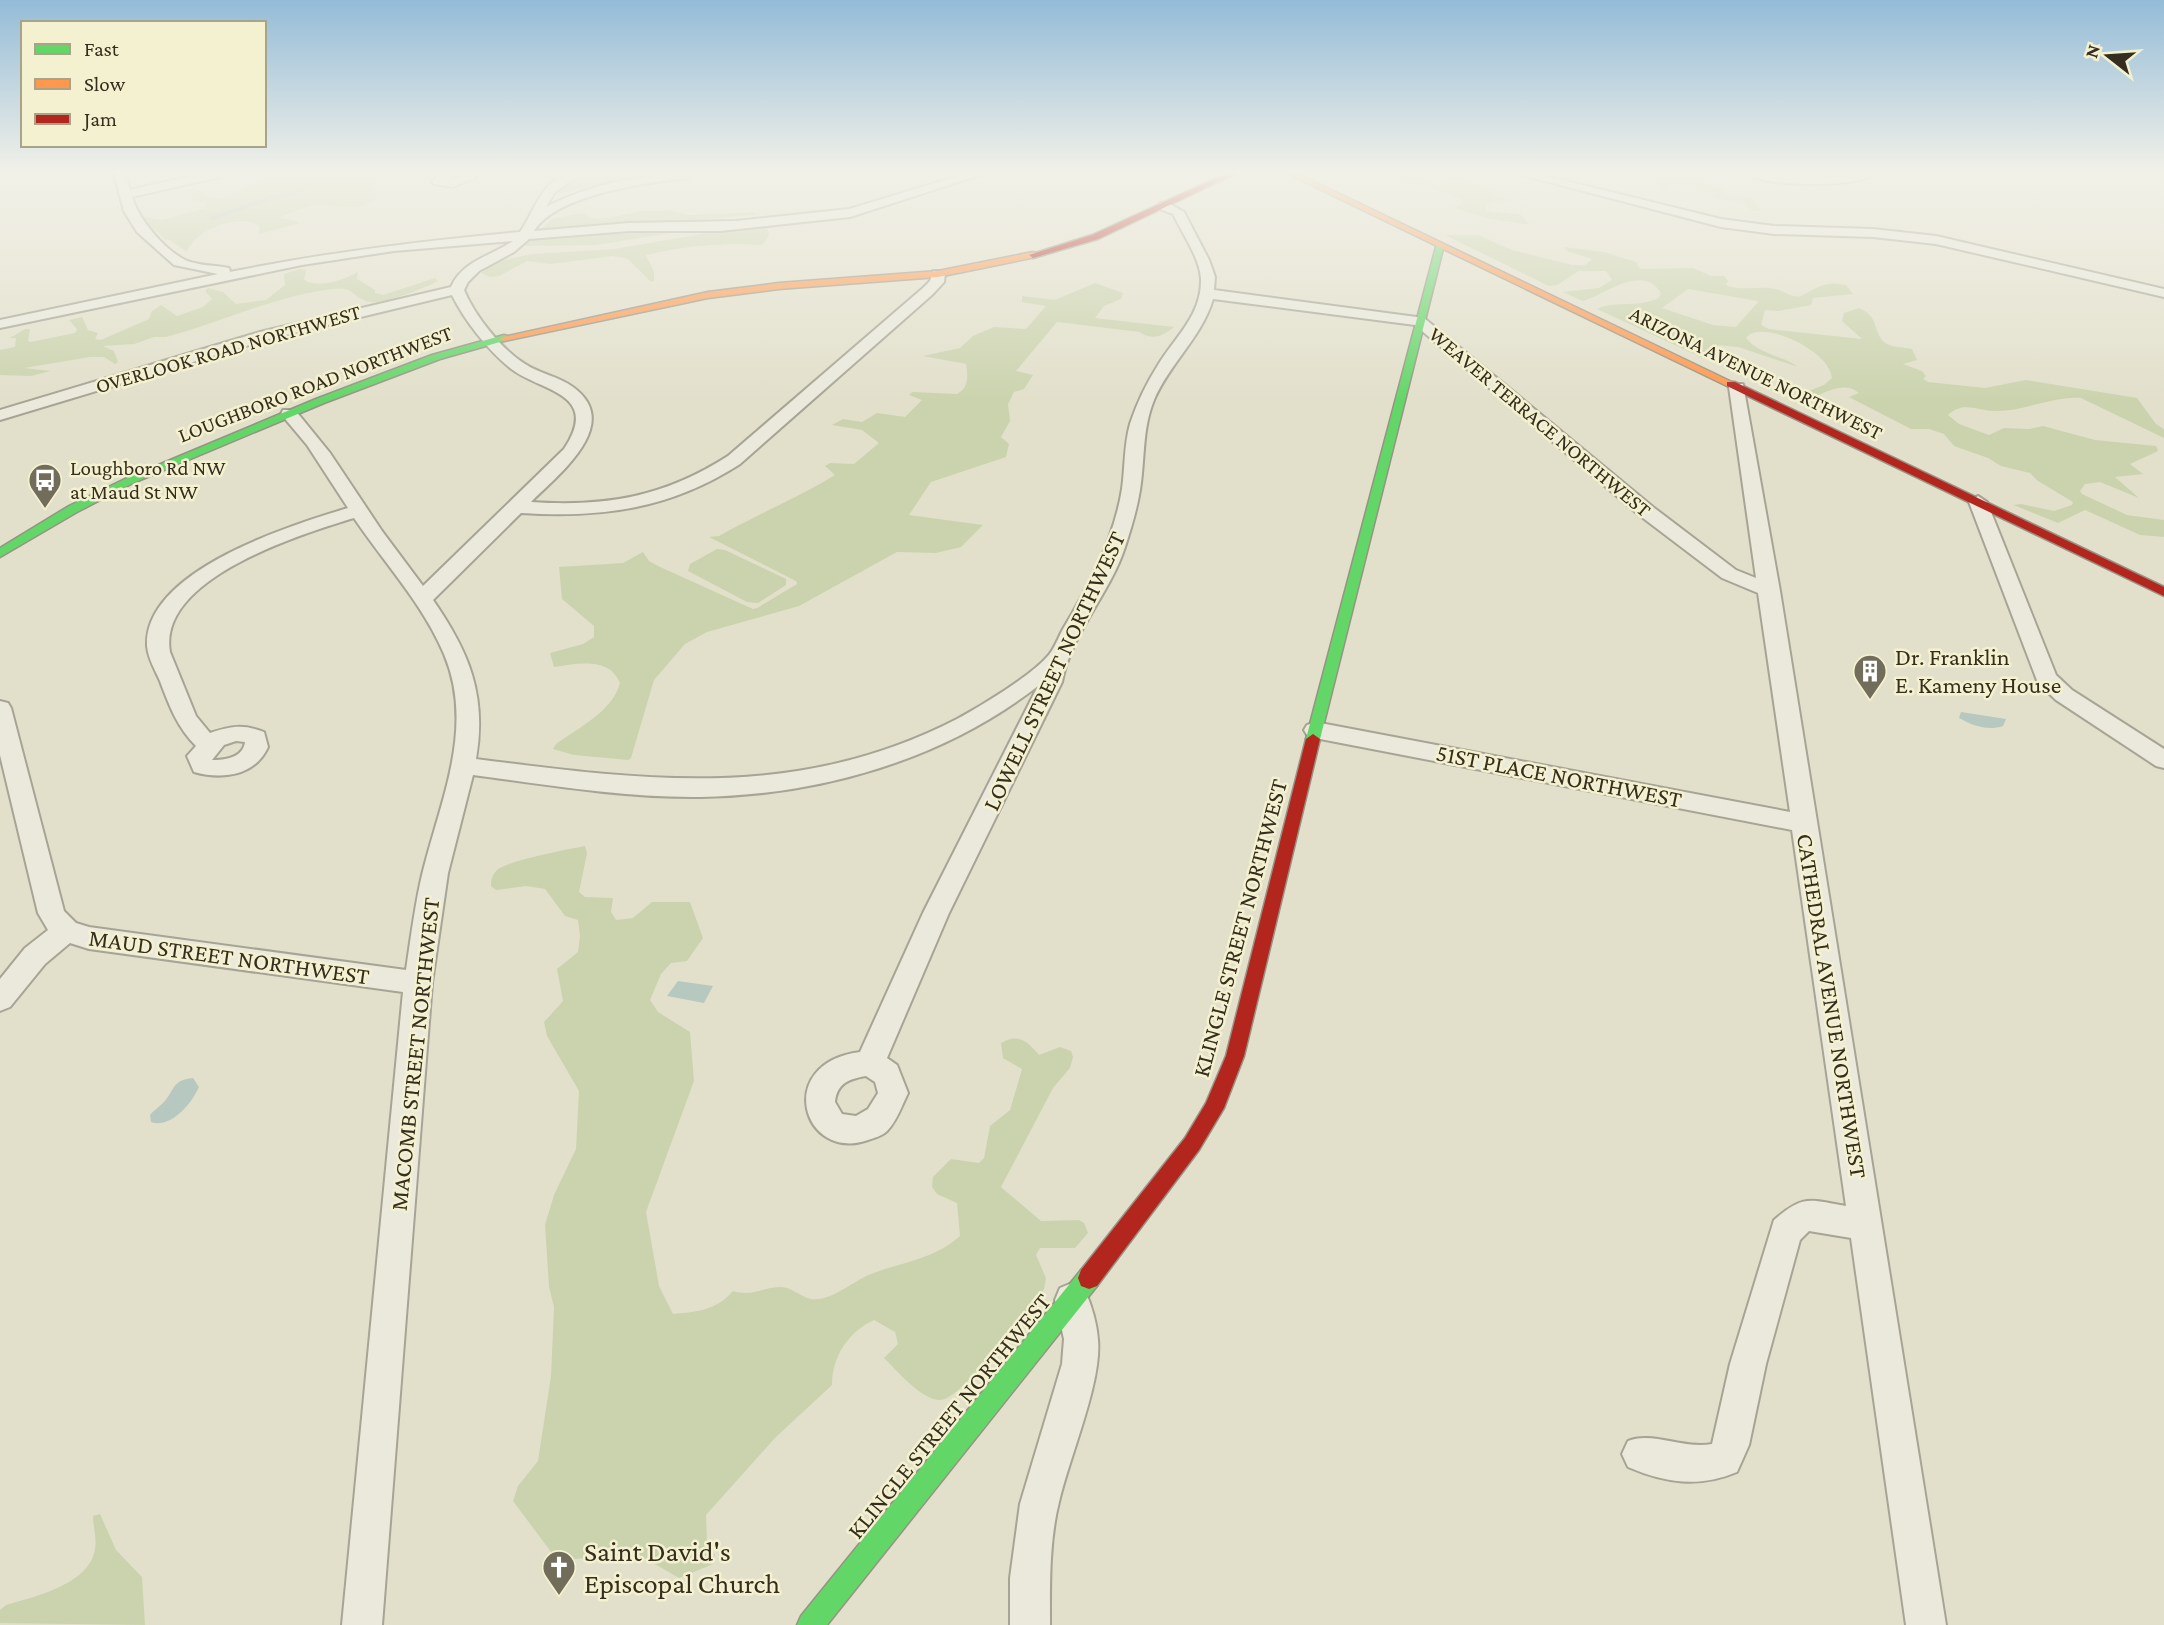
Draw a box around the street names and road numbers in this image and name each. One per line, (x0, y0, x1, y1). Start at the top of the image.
street label: OVERLOOK ROAD NORTHWEST (93, 299, 364, 398)
street label: ARIZONA AVENUE NORTHWEST (1626, 301, 1887, 445)
street label: LOUGHBORO ROAD NORTHWEST (175, 320, 456, 447)
street label: WEAVER TERRACE NORTHWEST (1424, 322, 1656, 522)
street label: LOWELL STREET NORTHWEST (977, 527, 1130, 815)
street label: 51ST PLACE NORTHWEST (1434, 738, 1684, 813)
street label: KLINGLE STREET NORTHWEST (1187, 776, 1292, 1080)
street label: CATHEDRAL AVENUE NORTHWEST (1792, 832, 1873, 1180)
street label: MACOMB STREET NORTHWEST (385, 896, 444, 1212)
street label: MAUD STREET NORTHWEST (87, 923, 371, 990)
street label: KLINGLE STREET NORTHWEST (841, 1288, 1056, 1544)

